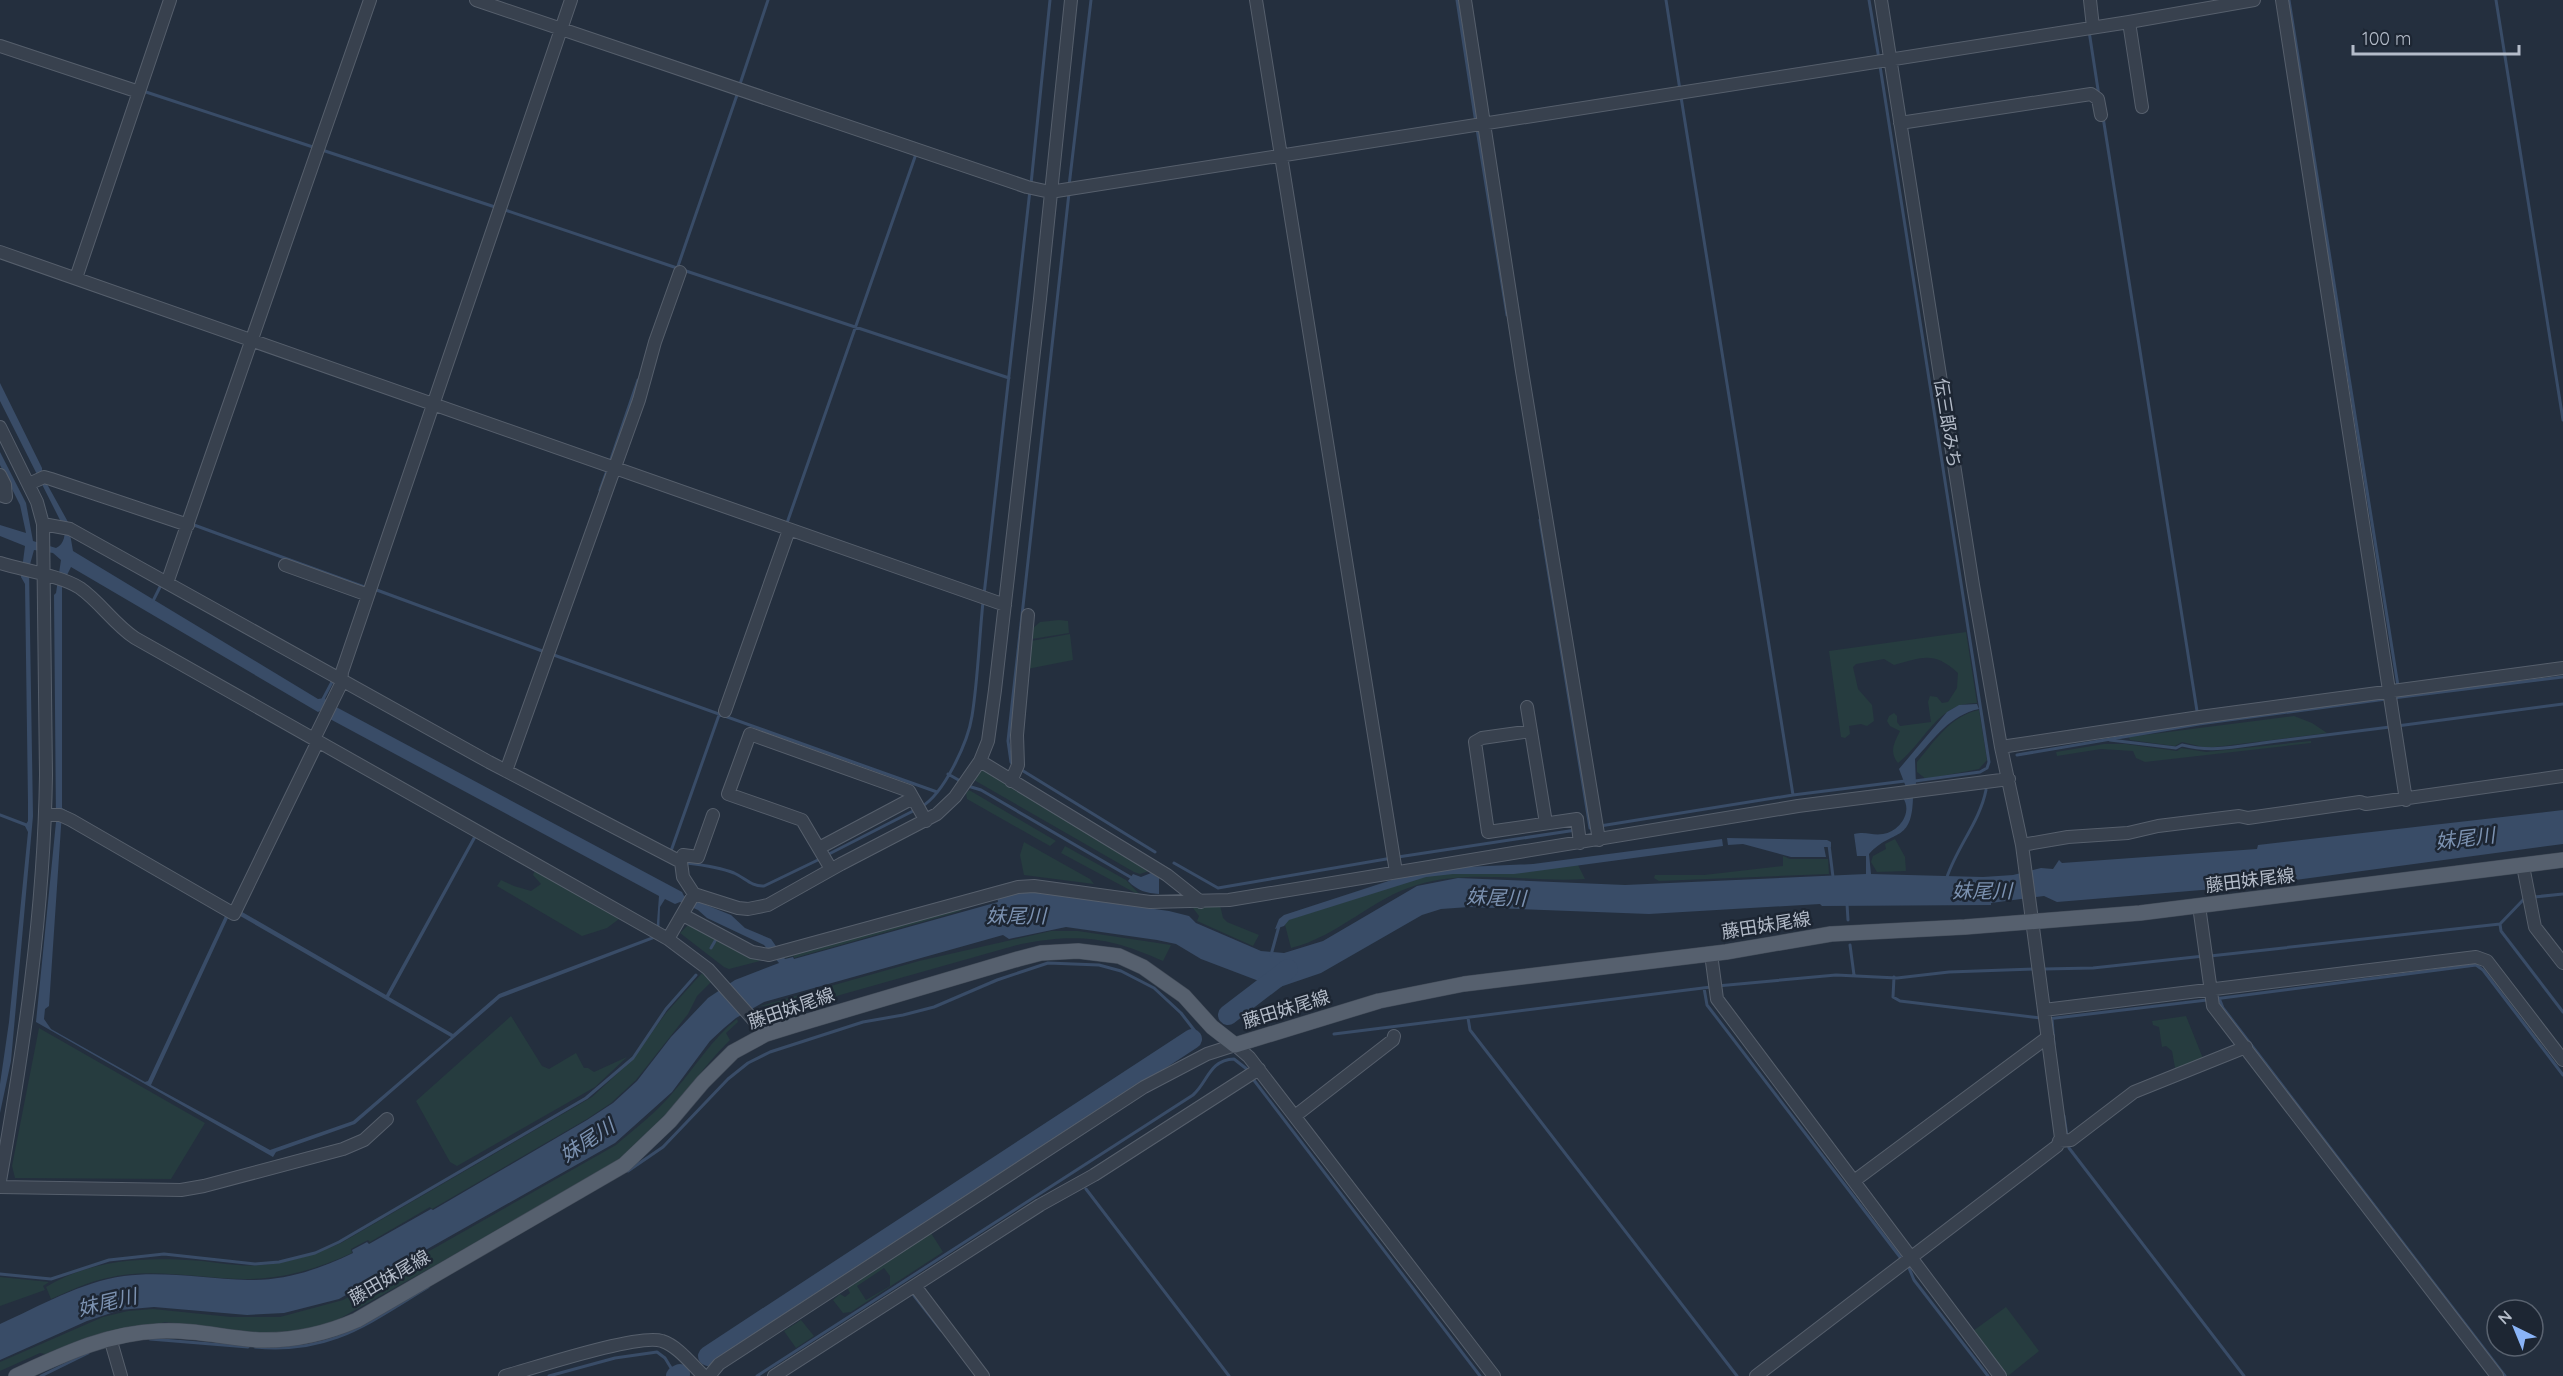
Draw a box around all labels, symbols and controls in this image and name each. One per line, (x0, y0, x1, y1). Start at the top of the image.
scale bar (2353, 18, 2520, 56)
text: 100 m (2362, 27, 2411, 50)
street label: 伝三郎みち (1930, 377, 1966, 469)
water label: 妹尾川 (2434, 822, 2498, 854)
street label: 藤田妹尾線 (2204, 863, 2296, 897)
water label: 妹尾川 (1952, 878, 2014, 903)
water label: 妹尾川 (1466, 883, 1528, 911)
water label: 妹尾川 (986, 903, 1048, 928)
street label: 藤田妹尾線 (1720, 907, 1812, 943)
street label: 藤田妹尾線 (745, 982, 837, 1034)
street label: 藤田妹尾線 (1240, 985, 1332, 1033)
water label: 妹尾川 (555, 1112, 621, 1167)
street label: 藤田妹尾線 (344, 1245, 434, 1309)
water label: 妹尾川 (75, 1283, 141, 1321)
north arrow (2485, 1298, 2545, 1358)
text: N (2494, 1306, 2516, 1328)

